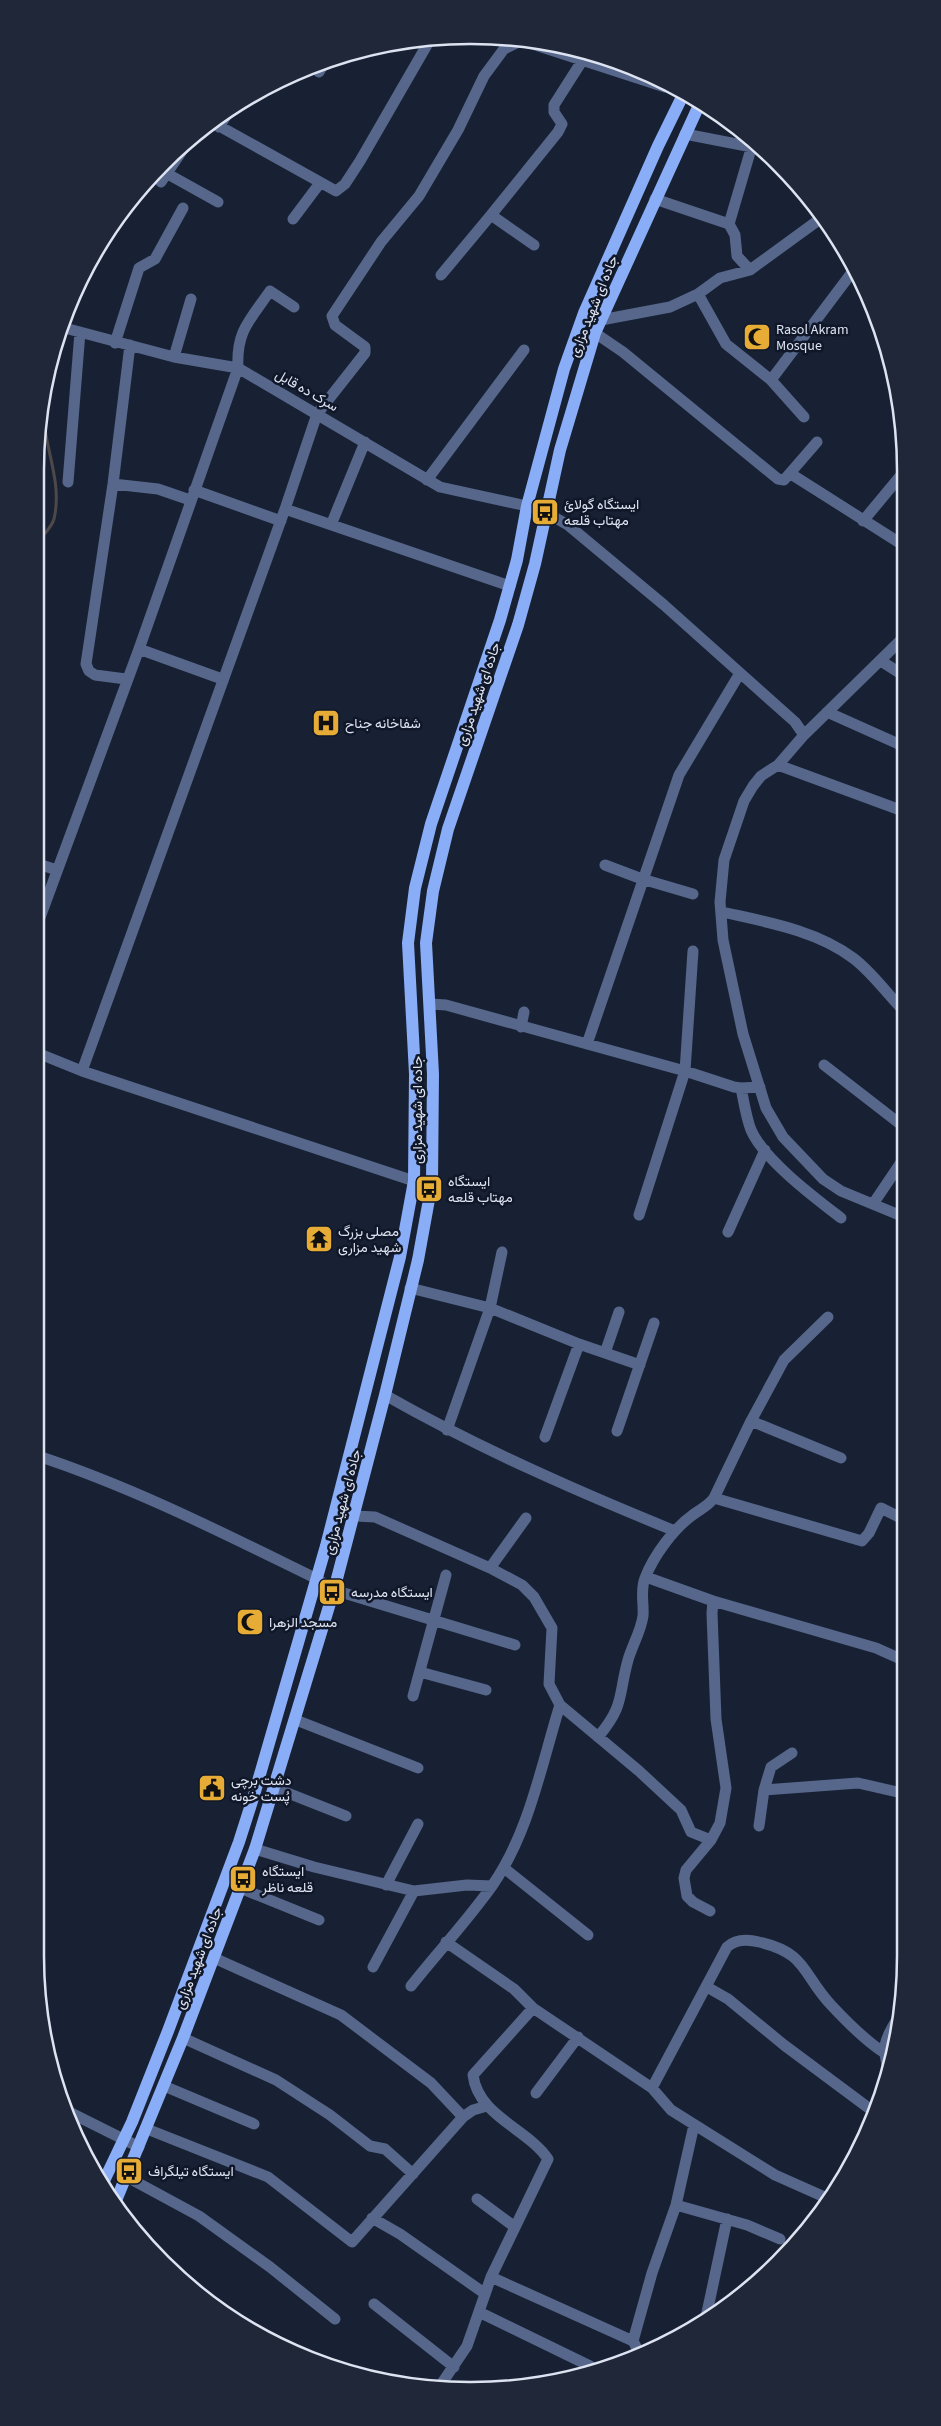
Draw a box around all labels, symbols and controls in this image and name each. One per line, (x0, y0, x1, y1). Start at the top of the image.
street label: جاده ای شهید مزاری (564, 252, 623, 360)
place label: Rasol Akram Mosque (776, 320, 849, 356)
mosque icon: Rasol Akram Mosque (742, 322, 772, 352)
street label: سرک ده قابل (271, 365, 342, 417)
place label: ایستگاه گولائ مهتاب قلعه (564, 495, 639, 531)
bus stop icon: ایستگاه گولائ مهتاب قلعه (530, 497, 560, 527)
street label: جاده ای شهید مزاری (452, 640, 506, 749)
hospital icon: شفاخانه جناح (311, 708, 341, 738)
place label: شفاخانه جناح (345, 714, 421, 734)
street label: جاده ای شهید مزاری (408, 1056, 428, 1164)
place label: ایستگاه مهتاب قلعه (448, 1172, 513, 1208)
bus stop icon: ایستگاه مهتاب قلعه (414, 1174, 444, 1204)
place label: مصلی بزرگ شهید مزاری (338, 1222, 401, 1258)
temple icon: مصلی بزرگ شهید مزاری (304, 1224, 334, 1254)
street label: جاده ای شهید مزاری (319, 1447, 367, 1557)
bus stop icon: ایستگاه مدرسه (317, 1577, 347, 1607)
place label: ایستگاه مدرسه (351, 1583, 433, 1603)
mosque icon: مسجد الزهرا (235, 1607, 265, 1637)
place label: مسجد الزهرا (269, 1613, 337, 1633)
place label: دشت برچی پُست خونه (231, 1771, 292, 1807)
public building icon: دشت برچی پُست خونه (197, 1773, 227, 1803)
place label: ایستگاه قلعه ناظر (261, 1862, 313, 1898)
bus stop icon: ایستگاه قلعه ناظر (228, 1864, 258, 1894)
street label: جاده ای شهید مزاری (170, 1904, 228, 2012)
bus stop icon: ایستگاه تیلگراف (114, 2156, 144, 2186)
place label: ایستگاه تیلگراف (148, 2162, 234, 2182)

